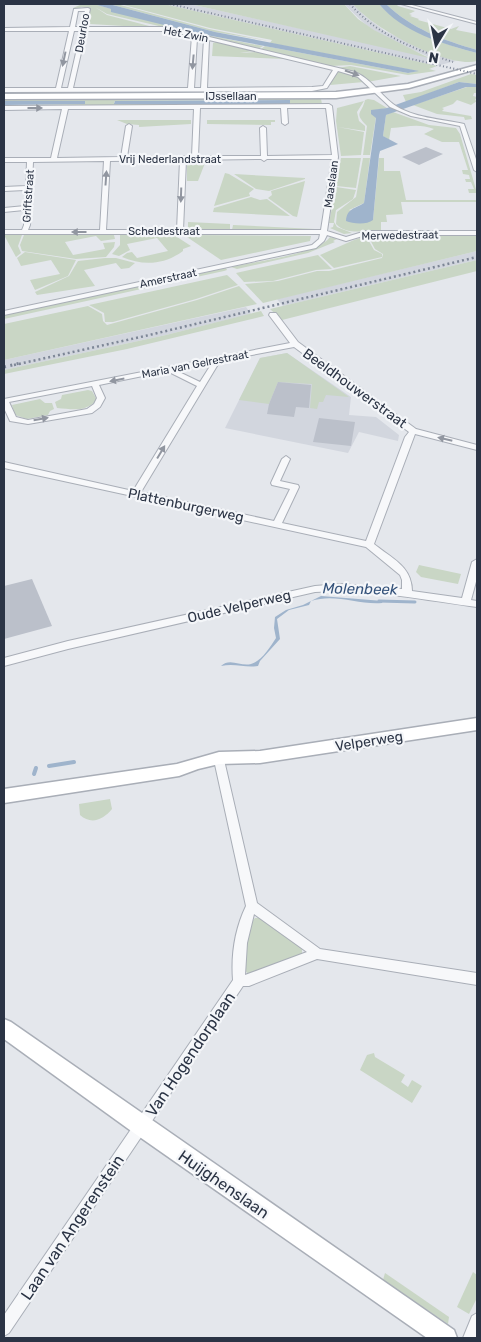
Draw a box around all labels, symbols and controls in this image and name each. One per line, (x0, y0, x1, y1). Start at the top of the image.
street label: Deurloo (73, 12, 92, 54)
north arrow (411, 20, 461, 70)
street label: Het Zwin (162, 24, 209, 45)
text: N (427, 48, 440, 67)
one-way arrow (60, 52, 68, 67)
one-way arrow (189, 55, 197, 71)
one-way arrow (345, 69, 360, 77)
street label: IJssellaan (205, 90, 257, 103)
one-way arrow (27, 104, 43, 112)
street label: Vrij Nederlandstraat (119, 153, 222, 166)
street label: Maaslaan (322, 159, 341, 209)
street label: Griftstraat (20, 168, 37, 223)
one-way arrow (102, 170, 110, 186)
one-way arrow (177, 187, 185, 203)
street label: Scheldestraat (128, 225, 200, 238)
one-way arrow (71, 228, 87, 236)
street label: Merwedestraat (361, 228, 439, 243)
street label: Amerstraat (138, 266, 198, 291)
street label: Beeldhouwerstraat (299, 345, 411, 432)
street label: Maria van Gelrestraat (141, 348, 250, 381)
one-way arrow (110, 376, 125, 384)
one-way arrow (34, 415, 50, 423)
one-way arrow (438, 435, 453, 443)
one-way arrow (156, 445, 166, 458)
street label: Plattenburgerweg (126, 485, 245, 526)
water label: Molenbeek (322, 579, 398, 599)
street label: Oude Velperweg (186, 586, 292, 627)
street label: Velperweg (334, 728, 404, 755)
street label: Van Hogendorplaan (142, 988, 239, 1120)
street label: Huijghenslaan (175, 1146, 273, 1223)
street label: Laan van Angerenstein (17, 1151, 128, 1303)

